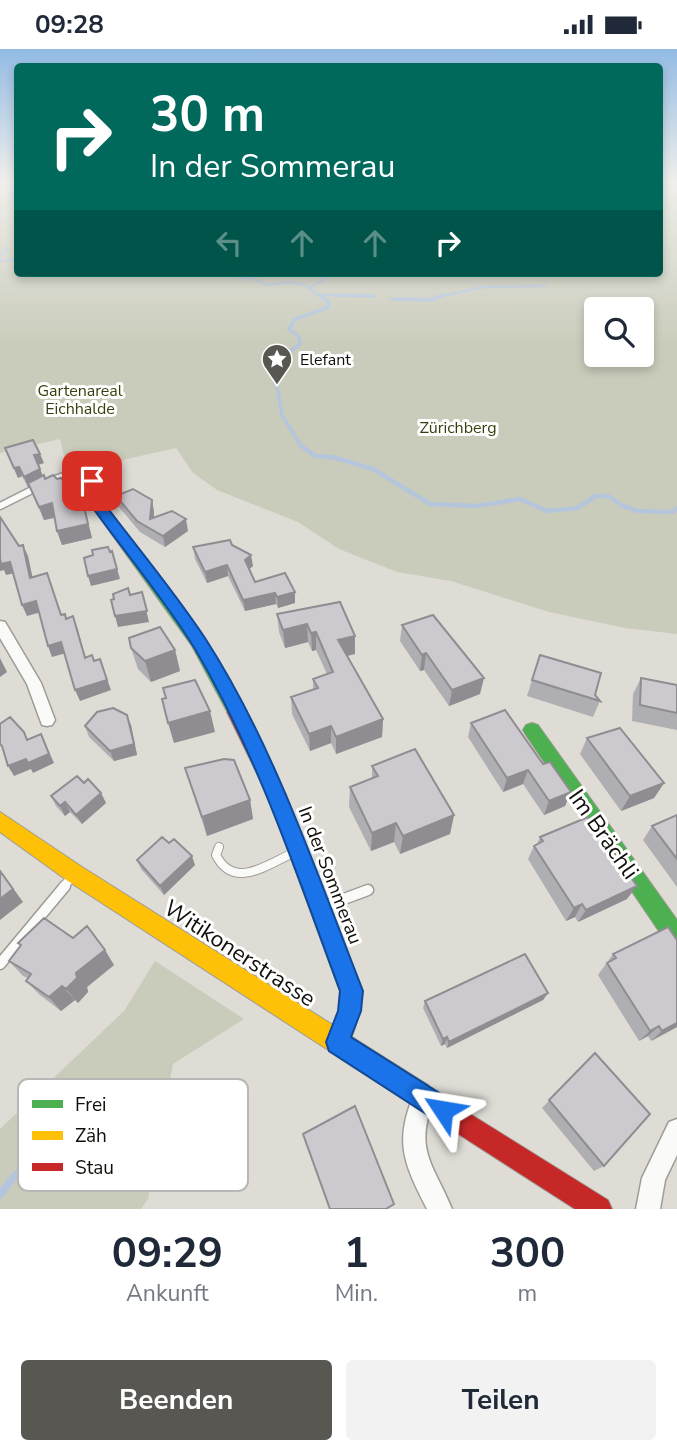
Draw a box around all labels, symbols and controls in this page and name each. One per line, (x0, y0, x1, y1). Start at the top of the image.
text: 09:28 (35, 7, 104, 42)
text: 30 m (150, 81, 265, 148)
icon: right (35, 91, 126, 182)
text: In der Sommerau (150, 145, 395, 188)
icon: left (210, 224, 248, 262)
icon: ahead (283, 224, 321, 262)
icon: ahead (356, 224, 394, 262)
icon: right (429, 224, 467, 262)
map controls (584, 297, 654, 367)
button: search (584, 297, 654, 367)
place icon: Elefant (260, 342, 294, 386)
place label: Elefant (300, 349, 351, 371)
park label: Gartenareal Eichhalde (37, 380, 123, 420)
park label: Zürichberg (419, 417, 497, 439)
pin (62, 451, 122, 511)
icon: arrive (73, 462, 111, 500)
street label: Im Brächli (561, 783, 646, 885)
street label: In der Sommerau (292, 803, 368, 948)
street label: Witikonerstrasse (158, 893, 322, 1014)
position arrow (406, 1073, 480, 1147)
legend (18, 1079, 248, 1191)
text: Frei (75, 1092, 106, 1118)
text: Zäh (75, 1123, 107, 1149)
text: Stau (75, 1155, 114, 1181)
text: 09:29 (112, 1225, 223, 1282)
text: 1 (344, 1225, 369, 1282)
text: 300 (490, 1225, 565, 1282)
text: Ankunft (126, 1278, 209, 1309)
text: Min. (335, 1278, 378, 1309)
text: m (518, 1278, 537, 1309)
button: Beenden (21, 1360, 332, 1440)
button: Teilen (346, 1360, 656, 1440)

